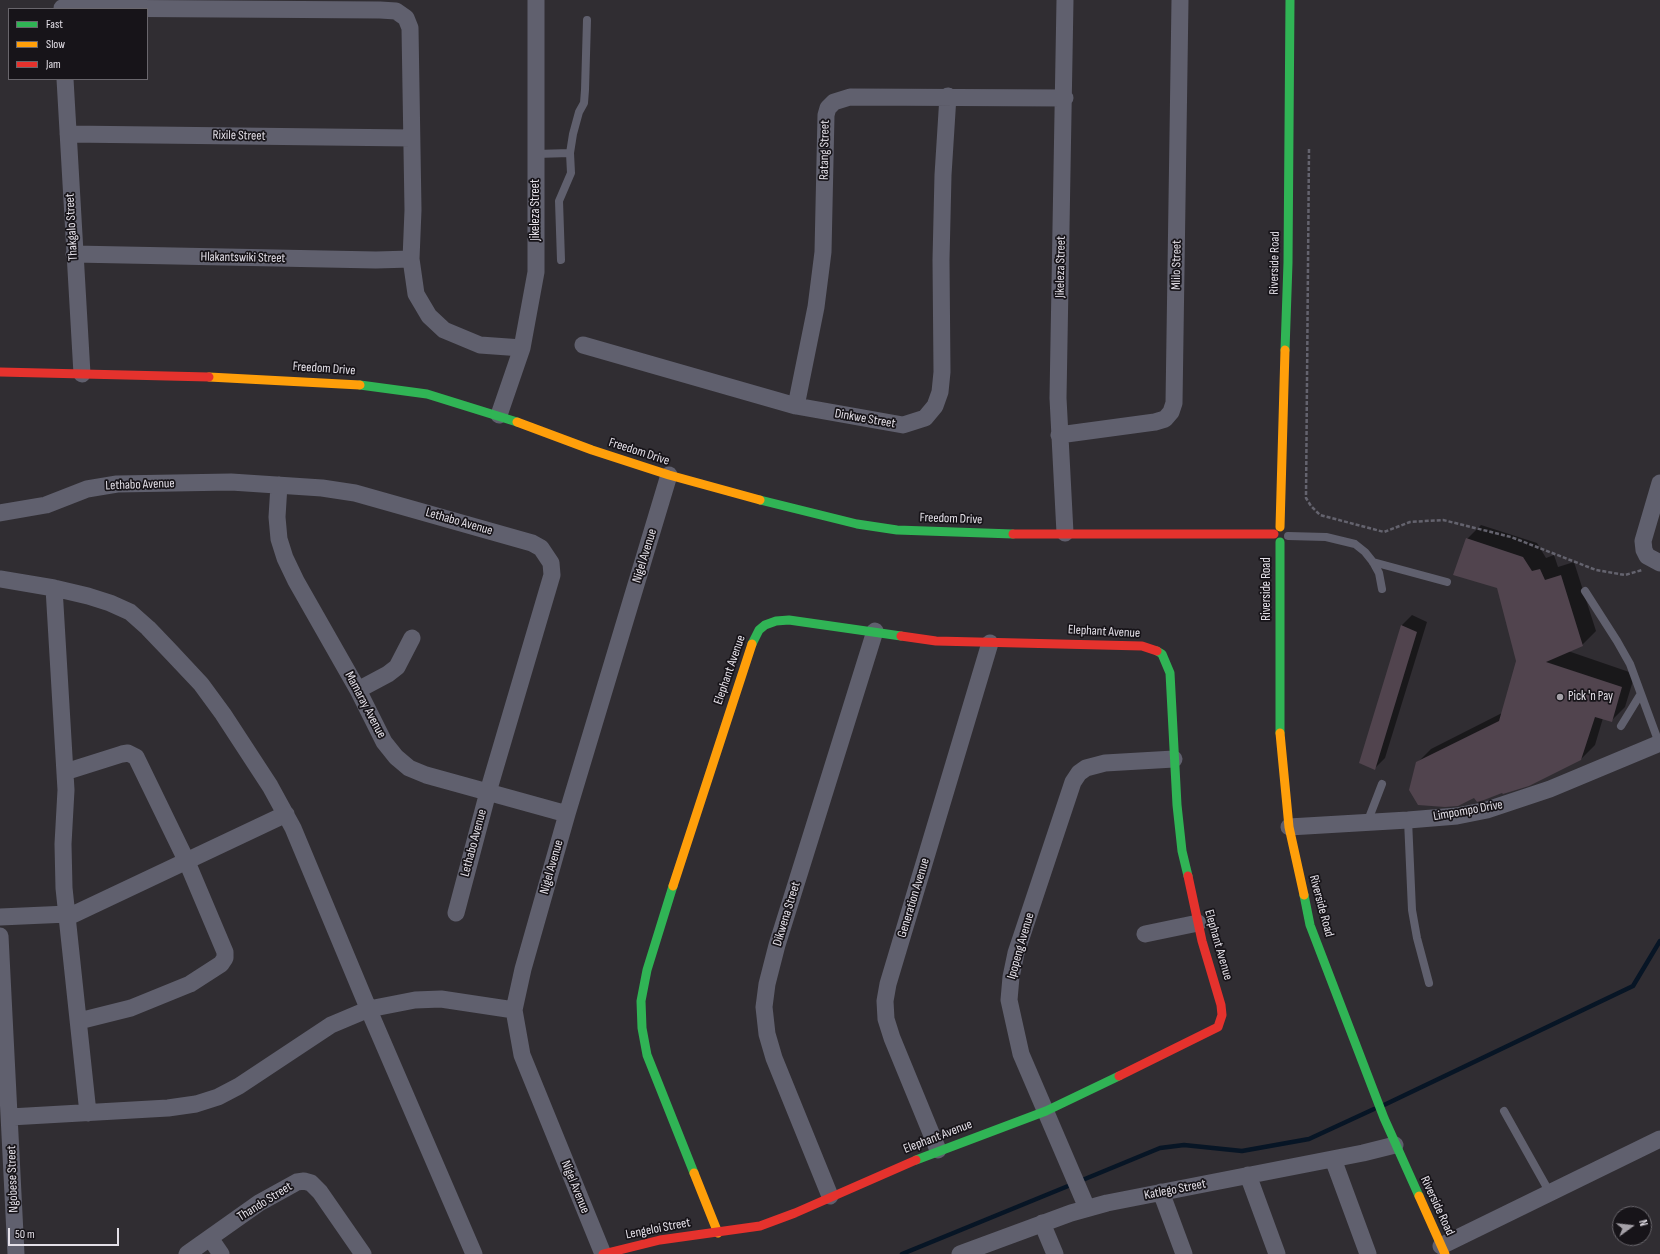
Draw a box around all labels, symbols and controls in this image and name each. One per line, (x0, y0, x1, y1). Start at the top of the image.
legend (8, 8, 148, 80)
text: Fast (46, 17, 63, 32)
text: Slow (46, 37, 65, 52)
text: Jam (46, 57, 61, 72)
street label: Ratang Street (817, 120, 833, 180)
street label: Rixile Street (212, 128, 266, 144)
street label: Jikeleza Street (528, 179, 544, 241)
street label: Thakgalo Street (62, 193, 82, 261)
street label: Riverside Road (1267, 231, 1283, 295)
street label: Jikeleza Street (1053, 236, 1069, 298)
street label: Mlilo Street (1169, 240, 1185, 290)
street label: Hlakantswiki Street (200, 249, 286, 267)
street label: Freedom Drive (292, 359, 356, 379)
street label: Dinkwe Street (833, 406, 897, 432)
street label: Freedom Drive (607, 435, 671, 469)
street label: Lethabo Avenue (105, 476, 175, 494)
street label: Lethabo Avenue (424, 505, 494, 539)
street label: Freedom Drive (919, 510, 983, 528)
street label: Nigel Avenue (629, 527, 661, 585)
street label: Riverside Road (1259, 557, 1275, 621)
street label: Elephant Avenue (1067, 622, 1141, 642)
street label: Elephant Avenue (711, 633, 749, 707)
street label: Mamaray Avenue (341, 669, 389, 741)
place label: Pick 'n Pay (1568, 689, 1613, 705)
marker: Pick 'n Pay (1555, 692, 1565, 702)
street label: Limpompo Drive (1432, 797, 1504, 825)
street label: Lethabo Avenue (458, 808, 490, 878)
street label: Nigel Avenue (537, 838, 567, 896)
street label: Generation Avenue (895, 856, 933, 940)
street label: Riverside Road (1305, 873, 1337, 939)
street label: Dikwena Street (770, 880, 804, 948)
street label: Elephant Avenue (1201, 908, 1235, 982)
street label: Ipopeng Avenue (1004, 911, 1038, 981)
street label: Elephant Avenue (901, 1117, 975, 1157)
street label: Ngobese Street (4, 1145, 22, 1213)
street label: Nigel Avenue (557, 1158, 593, 1216)
street label: Riverside Road (1416, 1174, 1458, 1238)
street label: Katlego Street (1143, 1176, 1207, 1204)
street label: Thando Street (235, 1179, 295, 1225)
north arrow (1612, 1206, 1652, 1246)
street label: Lengeloi Street (624, 1215, 692, 1243)
text: N (1636, 1219, 1650, 1228)
scale bar (10, 1220, 121, 1246)
text: 50 m (15, 1227, 35, 1242)

